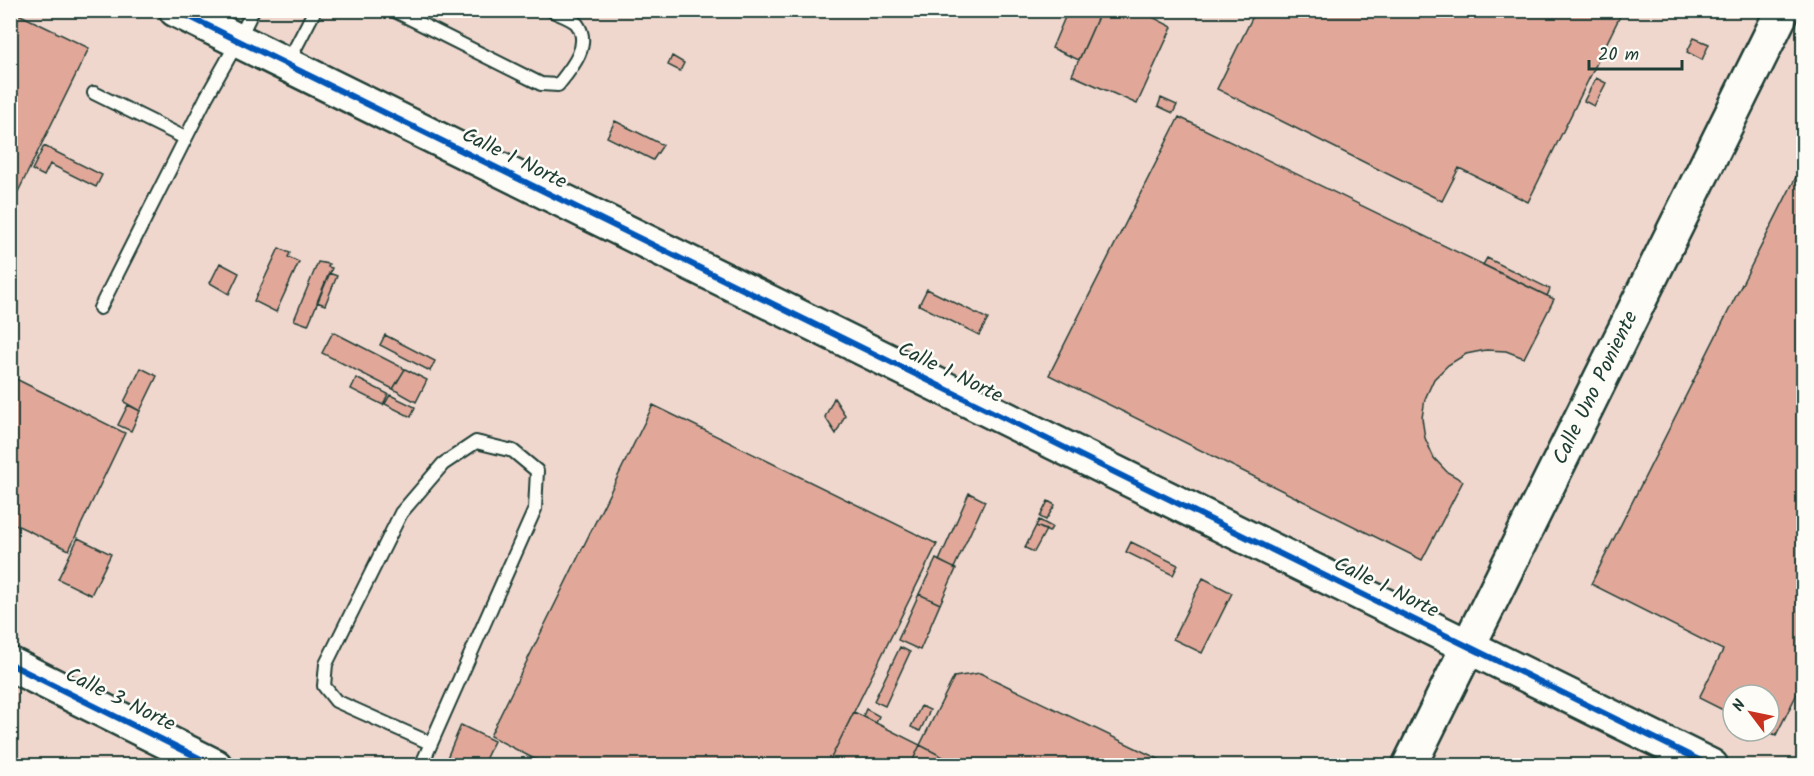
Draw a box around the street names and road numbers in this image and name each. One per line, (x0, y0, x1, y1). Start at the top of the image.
street label: Calle 1 Norte (456, 119, 573, 199)
street label: Calle Uno Poniente (1544, 305, 1648, 471)
street label: Calle 1 Norte (892, 333, 1009, 413)
street label: Calle 1 Norte (1328, 548, 1445, 628)
street label: Calle 3 Norte (59, 659, 181, 741)

